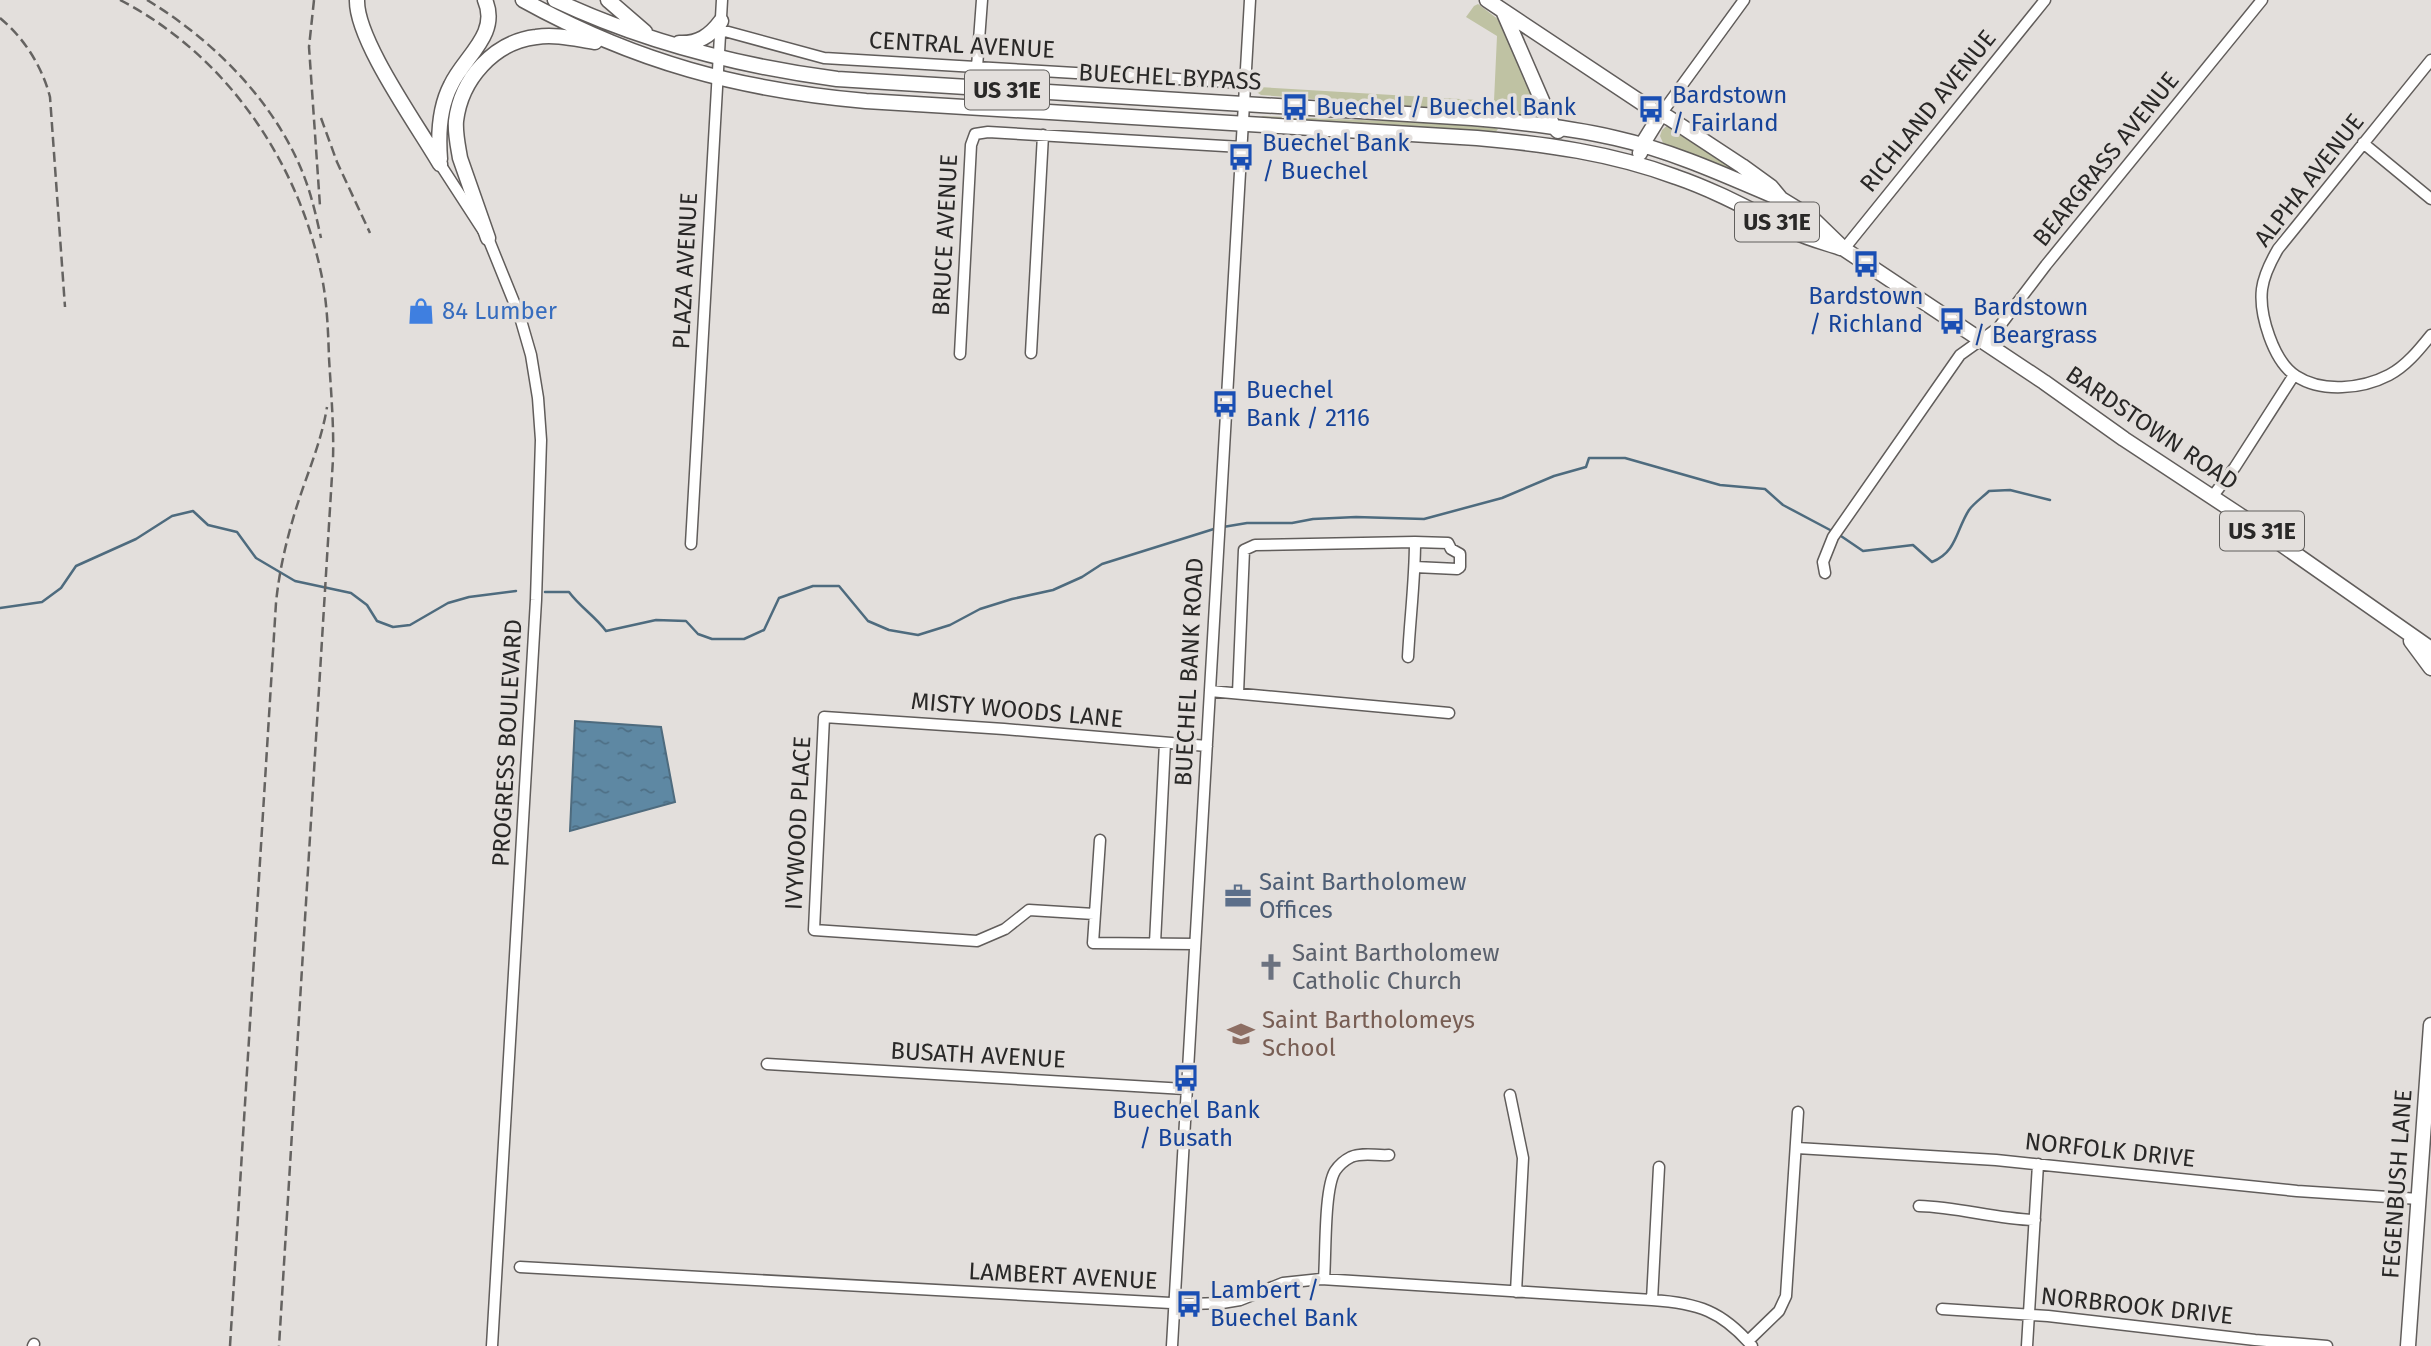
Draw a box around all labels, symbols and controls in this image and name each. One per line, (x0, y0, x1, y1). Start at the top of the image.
street label: RICHLAND AVENUE (1854, 24, 2002, 198)
street label: CENTRAL AVENUE (868, 26, 1056, 64)
street label: BUECHEL BYPASS (1078, 58, 1262, 96)
street label: BEARGRASS AVENUE (2027, 66, 2185, 252)
road number: US 31E (965, 71, 1049, 110)
place label: Bardstown / Fairland (1672, 81, 1787, 137)
bus stop icon: Buechel / Buechel Bank (1280, 92, 1310, 122)
place label: Buechel / Buechel Bank (1316, 93, 1577, 121)
bus stop icon: Bardstown / Fairland (1636, 94, 1666, 124)
street label: ALPHA AVENUE (2248, 108, 2370, 252)
place label: Buechel Bank / Buechel (1262, 129, 1410, 185)
bus stop icon: Buechel Bank / Buechel (1226, 142, 1256, 172)
street label: BRUCE AVENUE (927, 153, 963, 317)
street label: PLAZA AVENUE (667, 192, 703, 350)
road number: US 31E (1735, 202, 1819, 242)
bus stop icon: Bardstown / Richland (1851, 249, 1881, 279)
place label: Bardstown / Richland (1808, 282, 1924, 338)
place label: Bardstown / Beargrass (1973, 293, 2097, 349)
shop icon: 84 Lumber (406, 296, 436, 326)
place label: 84 Lumber (442, 297, 558, 325)
bus stop icon: Bardstown / Beargrass (1937, 306, 1967, 336)
street label: BARDSTOWN ROAD (2061, 360, 2243, 496)
place label: Buechel Bank / 2116 (1246, 376, 1370, 432)
bus stop icon: Buechel Bank / 2116 (1210, 389, 1240, 419)
road number: US 31E (2220, 512, 2304, 551)
street label: BUECHEL BANK ROAD (1169, 557, 1209, 787)
street label: PROGRESS BOULEVARD (487, 618, 527, 868)
street label: MISTY WOODS LANE (910, 687, 1124, 733)
street label: IVYWOOD PLACE (779, 735, 817, 911)
place label: Saint Bartholomew Offices (1259, 868, 1466, 924)
office icon: Saint Bartholomew Offices (1223, 881, 1253, 911)
place label: Saint Bartholomew Catholic Church (1292, 939, 1499, 995)
church icon: Saint Bartholomew Catholic Church (1256, 952, 1286, 982)
place label: Saint Bartholomeys School (1262, 1006, 1475, 1062)
school or university icon: Saint Bartholomeys School (1226, 1019, 1256, 1049)
street label: BUSATH AVENUE (890, 1036, 1066, 1074)
bus stop icon: Buechel Bank / Busath (1171, 1063, 1201, 1093)
street label: FEGENBUSH LANE (2376, 1088, 2418, 1280)
place label: Buechel Bank / Busath (1112, 1096, 1261, 1152)
street label: NORFOLK DRIVE (2023, 1127, 2197, 1173)
street label: LAMBERT AVENUE (968, 1257, 1158, 1295)
place label: Lambert / Buechel Bank (1210, 1276, 1358, 1332)
street label: NORBROOK DRIVE (2039, 1282, 2235, 1330)
bus stop icon: Lambert / Buechel Bank (1174, 1289, 1204, 1319)

